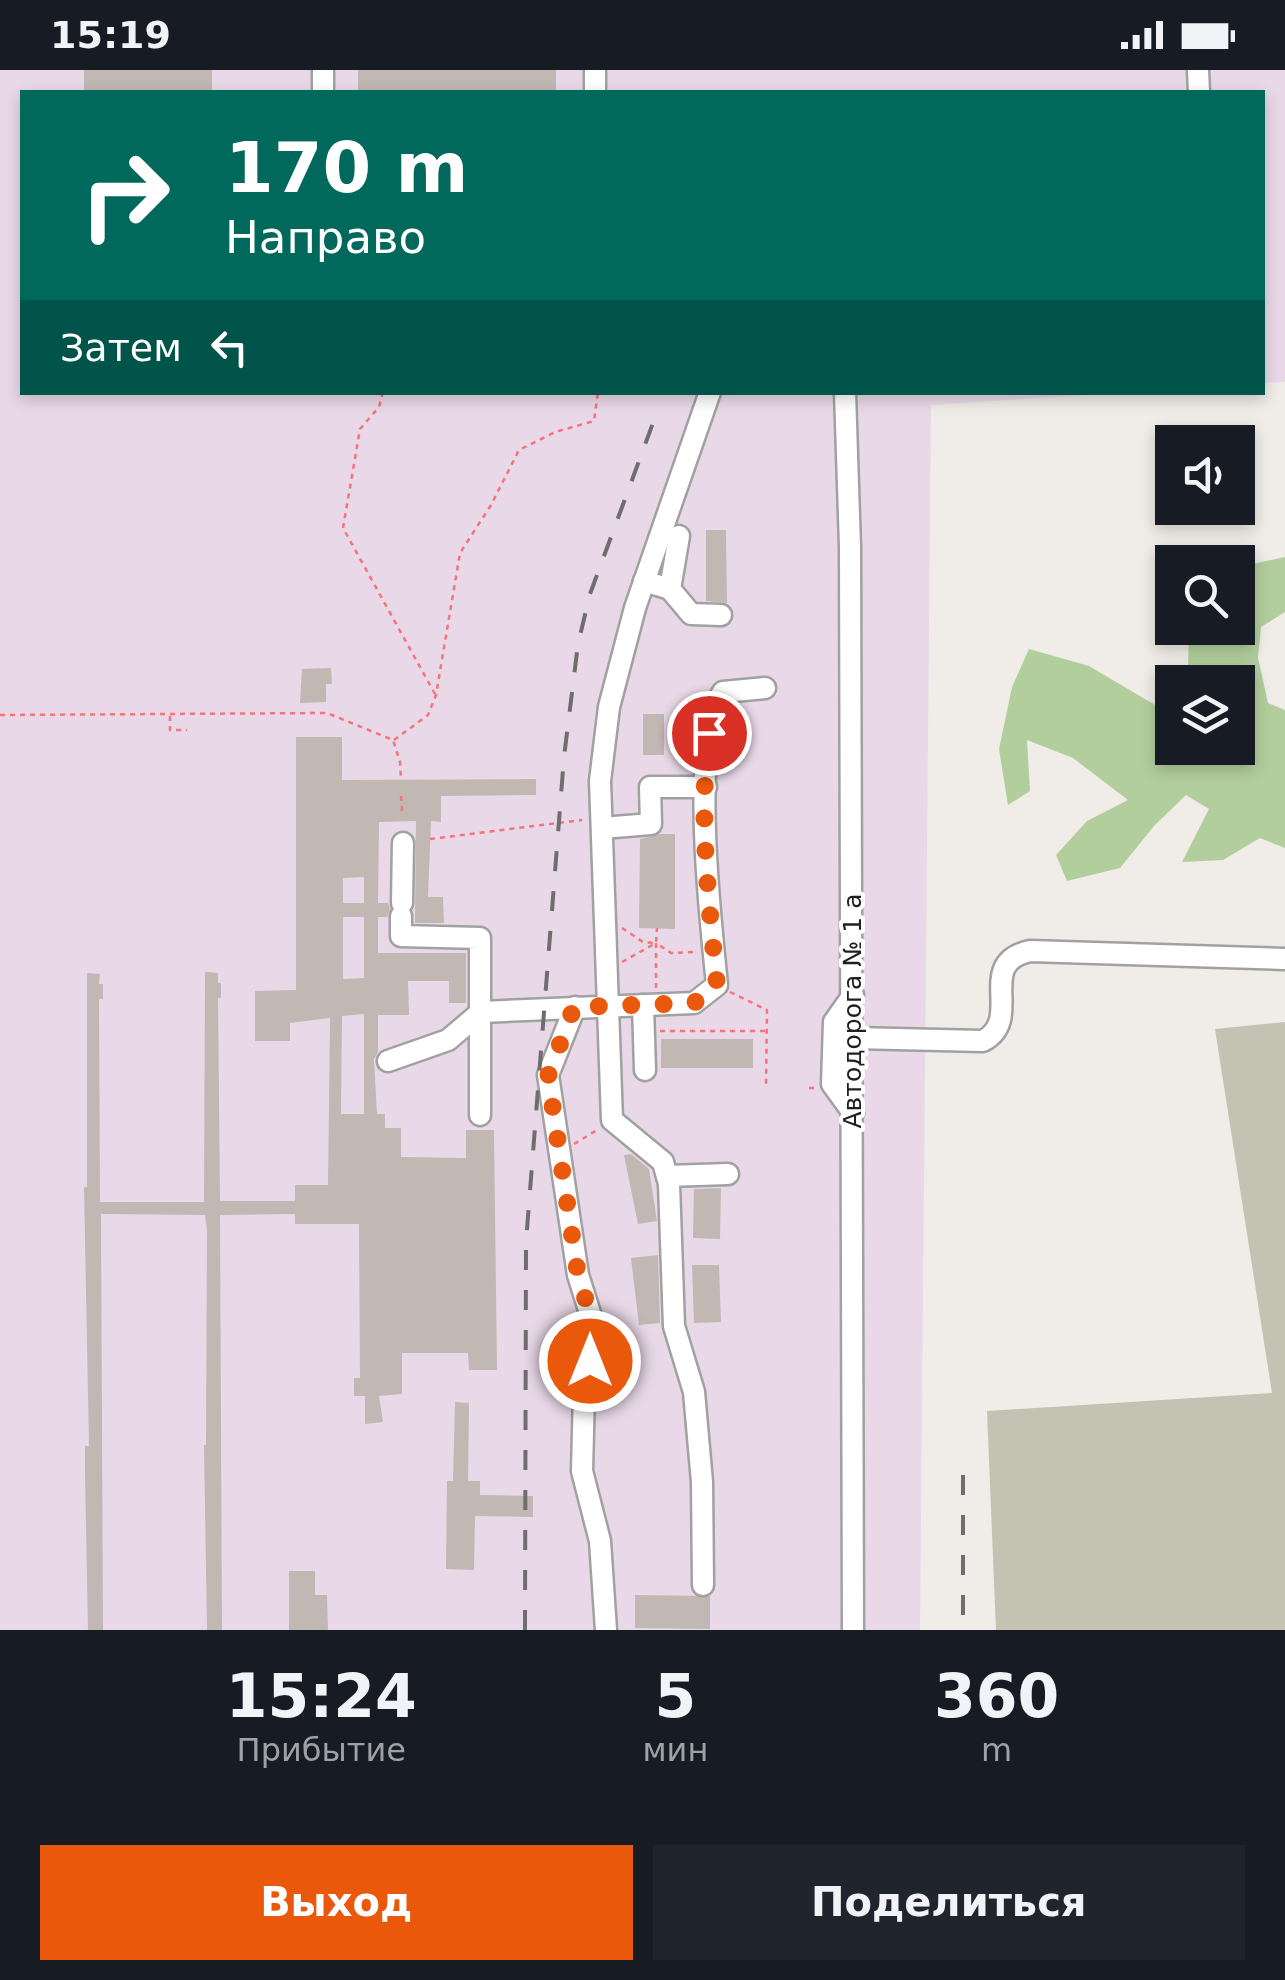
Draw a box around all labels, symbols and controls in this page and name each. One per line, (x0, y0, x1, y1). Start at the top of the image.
text: 15:19 (50, 13, 171, 57)
text: 170 m (225, 127, 468, 209)
icon: right (60, 130, 190, 260)
text: Направо (225, 211, 426, 264)
icon: left (202, 320, 257, 375)
text: Затем (60, 326, 182, 370)
map controls (1155, 425, 1255, 765)
button: sound (1155, 425, 1255, 525)
button: search (1155, 545, 1255, 645)
button: layers (1155, 665, 1255, 765)
pin (667, 691, 752, 776)
icon: arrive (682, 706, 737, 761)
street label: Автодорога № 1 а (838, 894, 867, 1128)
position arrow (538, 1309, 642, 1413)
text: 15:24 (226, 1661, 417, 1731)
text: 5 (654, 1661, 696, 1731)
text: 360 (934, 1661, 1059, 1731)
text: Прибытие (237, 1731, 406, 1769)
text: мин (642, 1731, 708, 1769)
text: m (981, 1731, 1012, 1769)
button: Выход (40, 1845, 633, 1960)
button: Поделиться (653, 1845, 1245, 1960)

